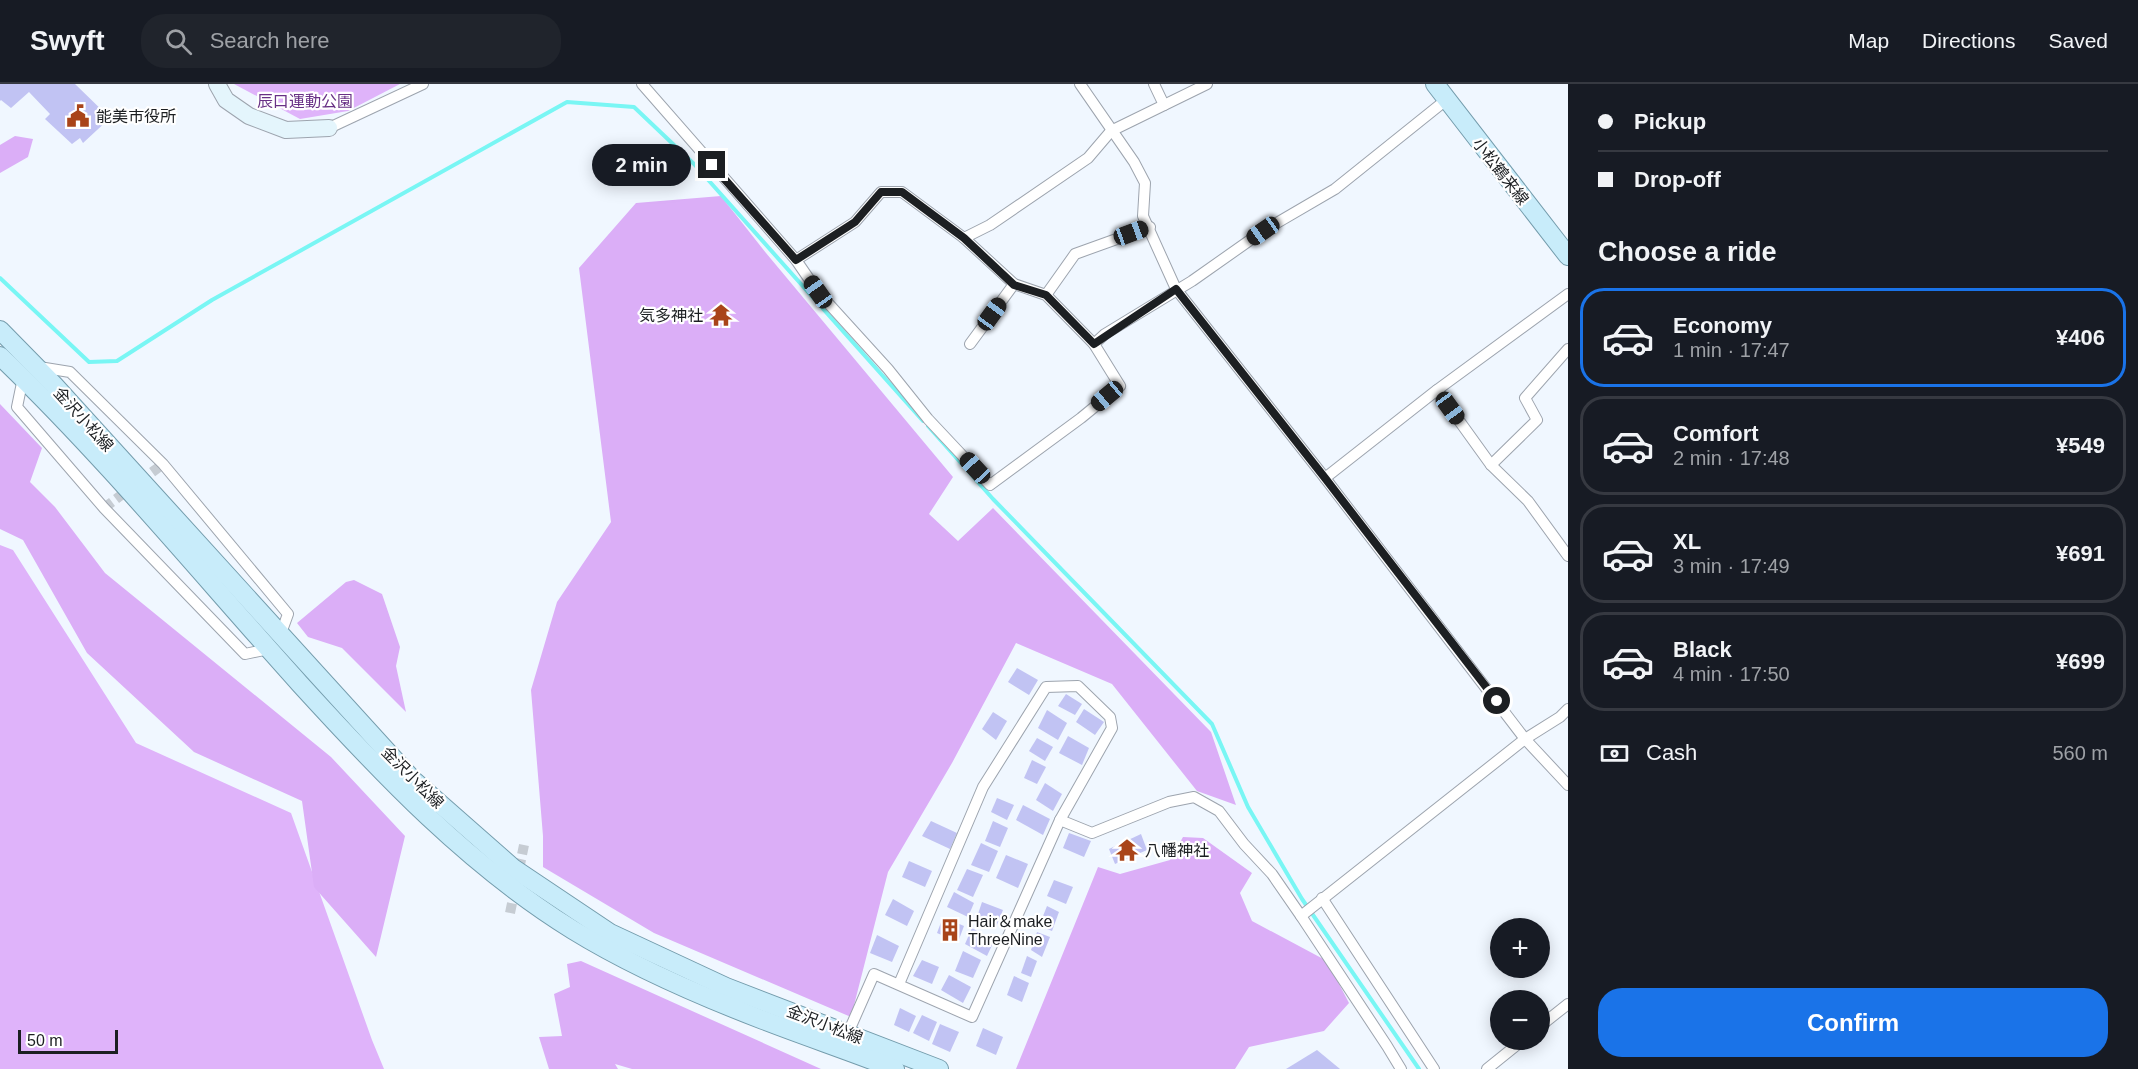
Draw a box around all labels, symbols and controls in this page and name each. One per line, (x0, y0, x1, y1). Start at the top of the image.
search box (141, 14, 561, 68)
text: Swyft (30, 25, 105, 56)
icon: search (162, 25, 195, 58)
text: Search here (210, 28, 330, 53)
text: Map (1848, 29, 1889, 52)
text: Directions (1922, 29, 2015, 52)
text: Saved (2048, 29, 2108, 52)
park label: 辰口運動公園 (257, 93, 353, 110)
public building icon: 能美市役所 (65, 103, 91, 129)
place label: 能美市役所 (96, 108, 176, 125)
text: Pickup (1634, 109, 1706, 134)
street label: 小松鶴来線 (1469, 135, 1532, 208)
callout: 2 min (592, 144, 691, 186)
route end (698, 151, 725, 178)
text: 2 min (615, 154, 668, 176)
text: Drop-off (1634, 167, 1721, 192)
car (1243, 213, 1283, 249)
car (1111, 218, 1151, 248)
text: Choose a ride (1598, 237, 1777, 267)
car (800, 272, 836, 312)
car (974, 294, 1010, 334)
temple icon: 気多神社 (708, 302, 734, 328)
place label: 気多神社 (639, 307, 703, 324)
icon: car (1601, 311, 1655, 365)
text: Economy (1673, 313, 1772, 338)
text: ¥406 (2056, 325, 2105, 350)
text: 1 min · 17:47 (1673, 339, 1790, 361)
car (1087, 378, 1127, 414)
street label: 金沢小松線 (51, 384, 117, 455)
car (1432, 388, 1468, 428)
icon: car (1601, 419, 1655, 473)
text: Comfort (1673, 421, 1759, 446)
text: ¥549 (2056, 433, 2105, 458)
text: 2 min · 17:48 (1673, 447, 1790, 469)
car (956, 449, 994, 487)
icon: car (1601, 527, 1655, 581)
text: XL (1673, 529, 1701, 554)
text: ¥691 (2056, 541, 2105, 566)
text: 3 min · 17:49 (1673, 555, 1790, 577)
icon: car (1601, 635, 1655, 689)
text: Black (1673, 637, 1732, 662)
text: ¥699 (2056, 649, 2105, 674)
text: 4 min · 17:50 (1673, 663, 1790, 685)
route start (1483, 687, 1510, 714)
icon: cash (1598, 737, 1631, 770)
text: Cash (1646, 740, 1697, 765)
text: 560 m (2052, 742, 2108, 764)
street label: 金沢小松線 (378, 743, 447, 812)
temple icon: 八幡神社 (1114, 837, 1140, 863)
place label: 八幡神社 (1145, 842, 1209, 859)
place label: Hair＆make ThreeNine (968, 913, 1053, 948)
building icon: Hair＆make ThreeNine (937, 917, 963, 943)
map controls (1490, 918, 1550, 1050)
button: + (1490, 918, 1550, 978)
button: Confirm (1598, 988, 2108, 1057)
button: − (1490, 990, 1550, 1050)
street label: 金沢小松線 (784, 1002, 865, 1047)
scale bar (18, 1027, 118, 1054)
text: 50 m (27, 1032, 63, 1049)

